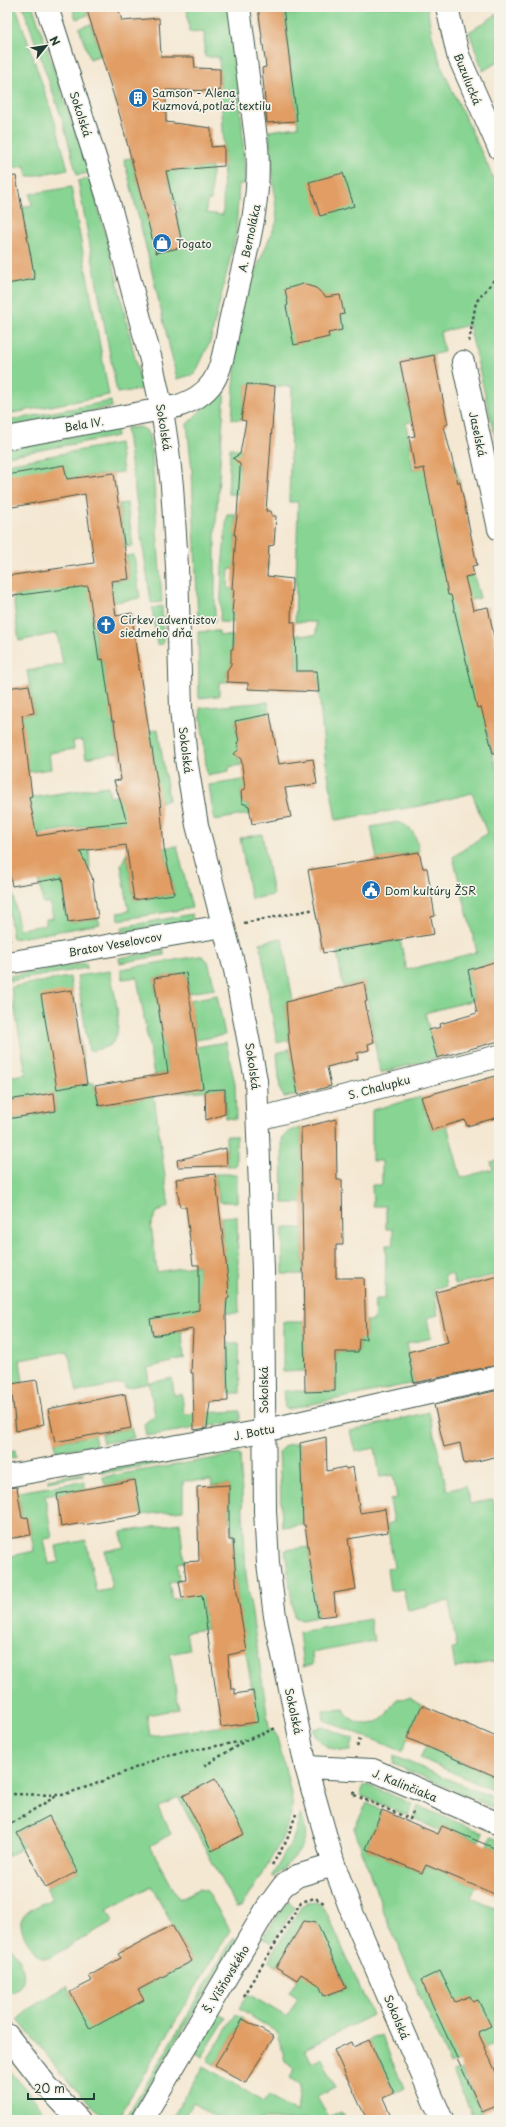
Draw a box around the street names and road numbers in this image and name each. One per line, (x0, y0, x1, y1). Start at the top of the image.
street label: Buzulucká (450, 51, 486, 107)
street label: Sokolská (66, 89, 96, 139)
street label: A. Bernoláka (233, 202, 265, 274)
street label: Sokolská (152, 402, 176, 452)
street label: Jaselská (465, 410, 491, 458)
street label: Bela IV. (63, 412, 105, 436)
street label: Sokolská (175, 726, 197, 775)
street label: Bratov Veselovcov (67, 927, 164, 961)
street label: Sokolská (241, 1042, 265, 1091)
street label: S. Chalupku (346, 1071, 412, 1103)
street label: Sokolská (255, 1366, 272, 1414)
street label: J. Bottu (232, 1420, 276, 1444)
street label: Sokolská (281, 1686, 307, 1736)
street label: J. Kalinčiaka (370, 1764, 440, 1806)
street label: Š. Višňovského (199, 1942, 253, 2016)
street label: Sokolská (380, 1992, 414, 2042)

